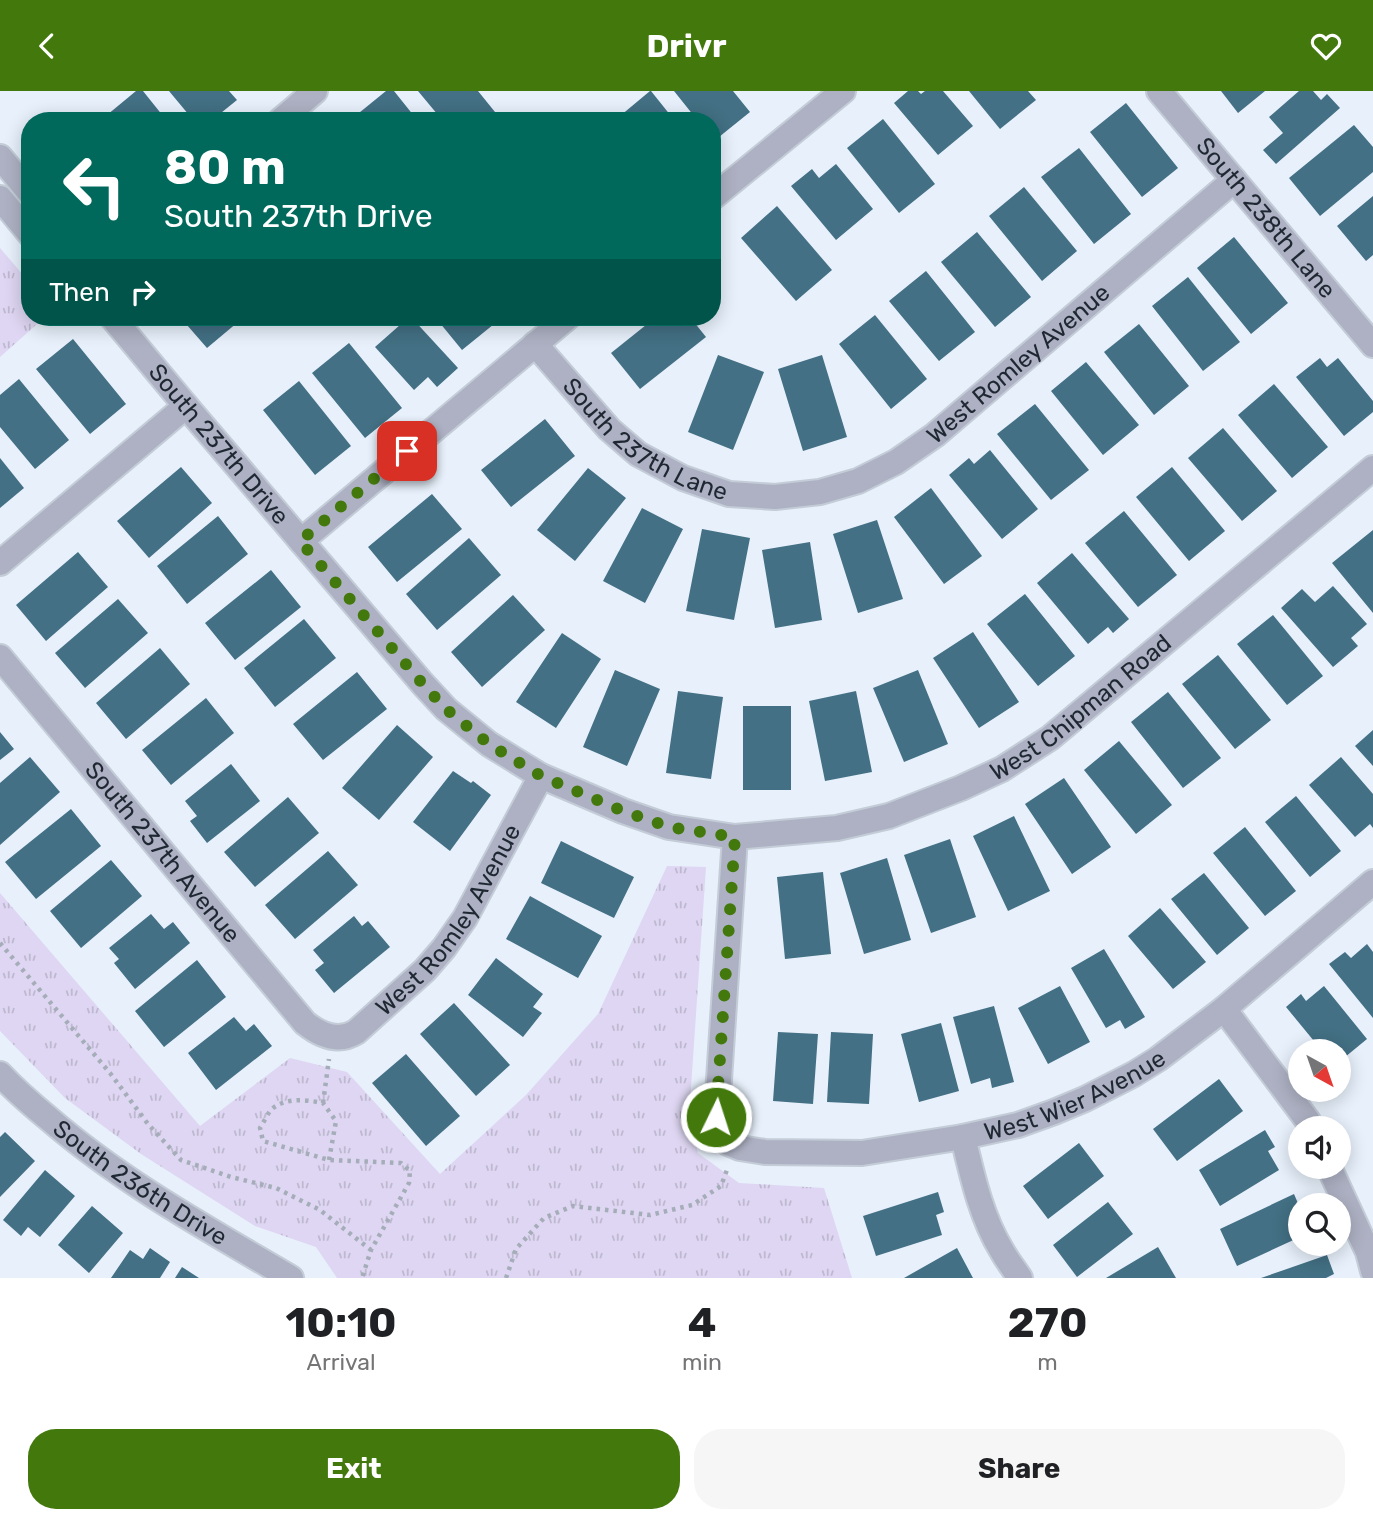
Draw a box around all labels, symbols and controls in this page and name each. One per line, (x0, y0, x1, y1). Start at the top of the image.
icon: back (28, 27, 66, 65)
text: Drivr (646, 27, 727, 65)
icon: heart (1307, 27, 1345, 65)
street label: South 238th Lane (1190, 132, 1342, 304)
text: 80 m (164, 138, 286, 196)
icon: left (49, 140, 140, 231)
text: South 237th Drive (164, 197, 433, 235)
icon: right (124, 273, 162, 311)
text: Then (49, 277, 110, 308)
street label: West Romley Avenue (921, 278, 1115, 450)
street label: South 237th Drive (143, 358, 295, 530)
street label: South 237th Lane (557, 372, 731, 506)
pin (377, 421, 437, 481)
icon: arrive (388, 432, 426, 470)
street label: West Chipman Road (986, 629, 1177, 787)
street label: South 237th Avenue (79, 756, 246, 948)
street label: West Romley Avenue (370, 820, 527, 1021)
north arrow (1288, 1039, 1351, 1103)
map controls (1288, 1039, 1351, 1256)
street label: West Wier Avenue (981, 1044, 1171, 1146)
position arrow (679, 1080, 753, 1154)
street label: South 236th Drive (47, 1114, 232, 1251)
button: sound (1288, 1116, 1351, 1179)
button: search (1288, 1193, 1351, 1256)
text: 10:10 (285, 1298, 397, 1348)
text: 4 (688, 1298, 716, 1348)
text: 270 (1008, 1298, 1087, 1348)
text: Arrival (307, 1348, 376, 1376)
text: min (682, 1348, 722, 1376)
text: m (1037, 1348, 1058, 1376)
button: Exit (28, 1429, 680, 1509)
button: Share (694, 1429, 1345, 1509)

